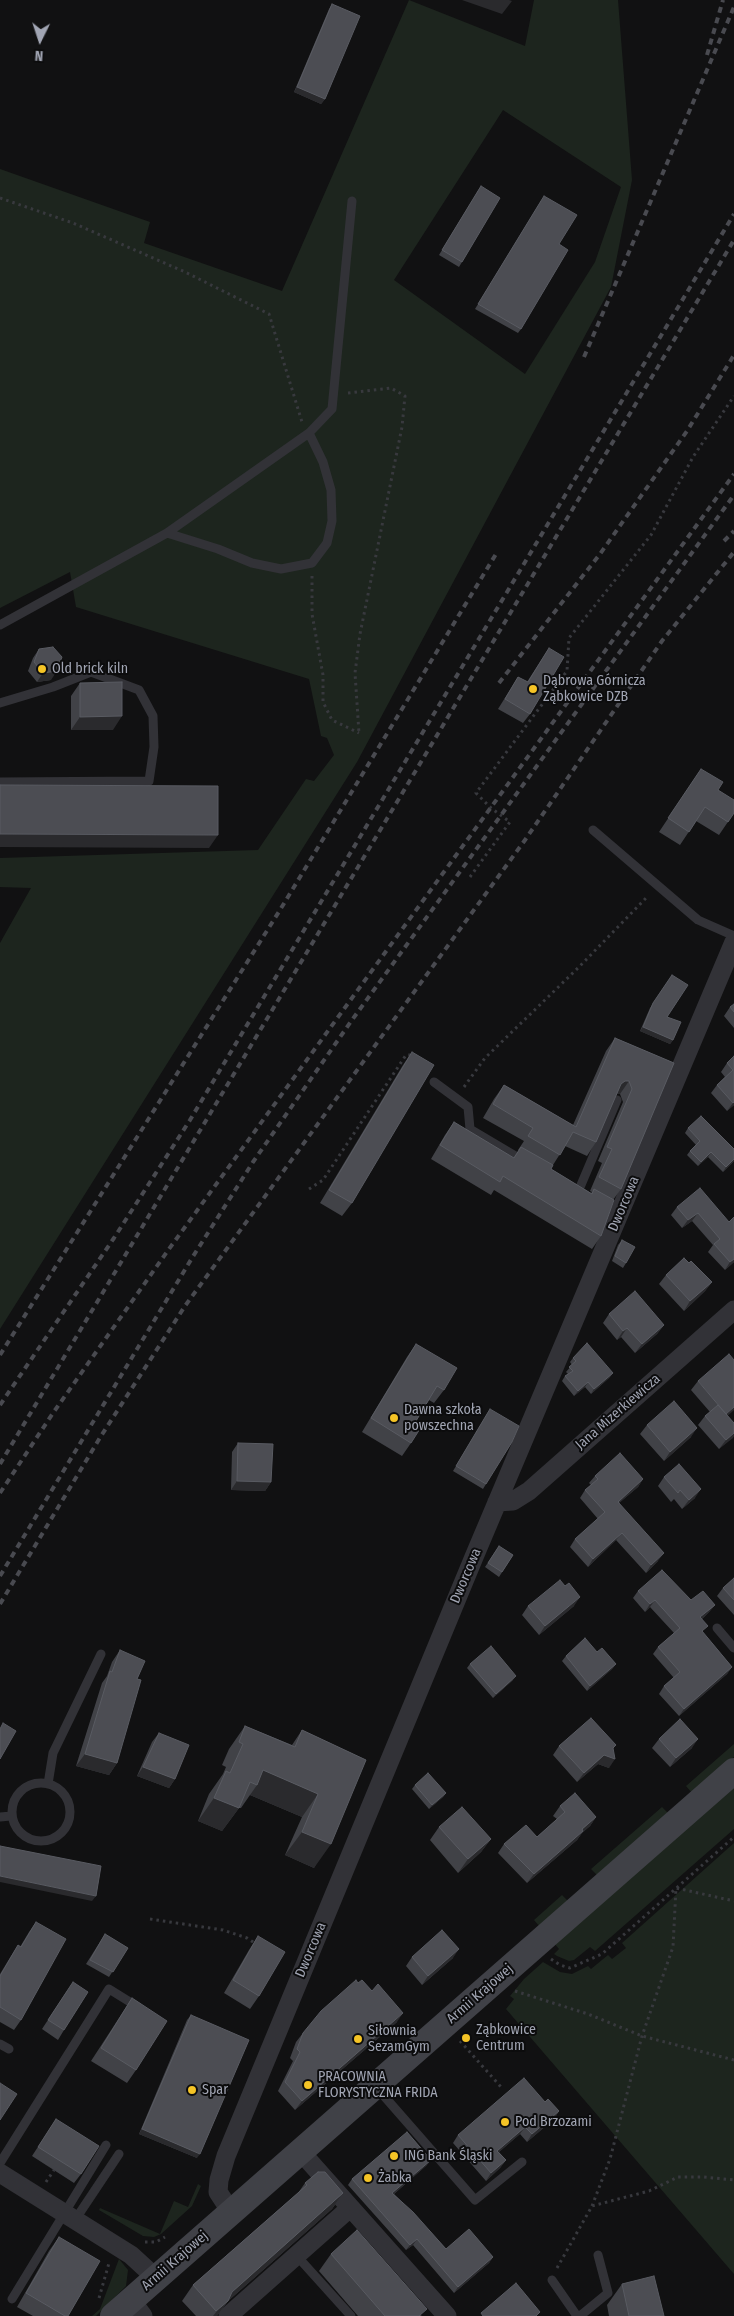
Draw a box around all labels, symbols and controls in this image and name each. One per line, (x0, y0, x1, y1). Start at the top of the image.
north arrow (15, 15, 65, 65)
text: N (34, 47, 44, 64)
place label: Old brick kiln (52, 661, 128, 677)
marker: Old brick kiln (36, 663, 48, 675)
place label: Dąbrowa Górnicza Ząbkowice DZB (543, 673, 646, 706)
marker: Dąbrowa Górnicza Ząbkowice DZB (527, 683, 539, 695)
street label: Dworcowa (605, 1174, 643, 1234)
street label: Jana Mizerkiewicza (572, 1371, 664, 1453)
place label: Dawna szkoła powszechna (404, 1402, 482, 1434)
marker: Dawna szkoła powszechna (388, 1412, 400, 1424)
street label: Dworcowa (447, 1546, 485, 1606)
street label: Dworcowa (292, 1920, 330, 1980)
street label: Armii Krajowej (443, 1961, 517, 2027)
place label: Ząbkowice Centrum (476, 2022, 536, 2054)
place label: Siłownia SezamGym (368, 2023, 430, 2056)
marker: Ząbkowice Centrum (460, 2032, 472, 2044)
marker: Siłownia SezamGym (352, 2033, 364, 2045)
place label: PRACOWNIA FLORYSTYCZNA FRIDA (318, 2069, 438, 2102)
marker: PRACOWNIA FLORYSTYCZNA FRIDA (302, 2079, 314, 2091)
place label: Spar (202, 2082, 228, 2098)
marker: Spar (186, 2084, 198, 2096)
place label: Pod Brzozami (515, 2114, 592, 2130)
marker: Pod Brzozami (499, 2116, 511, 2128)
place label: ING Bank Śląski (404, 2148, 493, 2164)
marker: ING Bank Śląski (388, 2150, 400, 2162)
place label: Żabka (378, 2170, 412, 2186)
marker: Żabka (362, 2172, 374, 2184)
street label: Armii Krajowej (138, 2228, 212, 2294)

